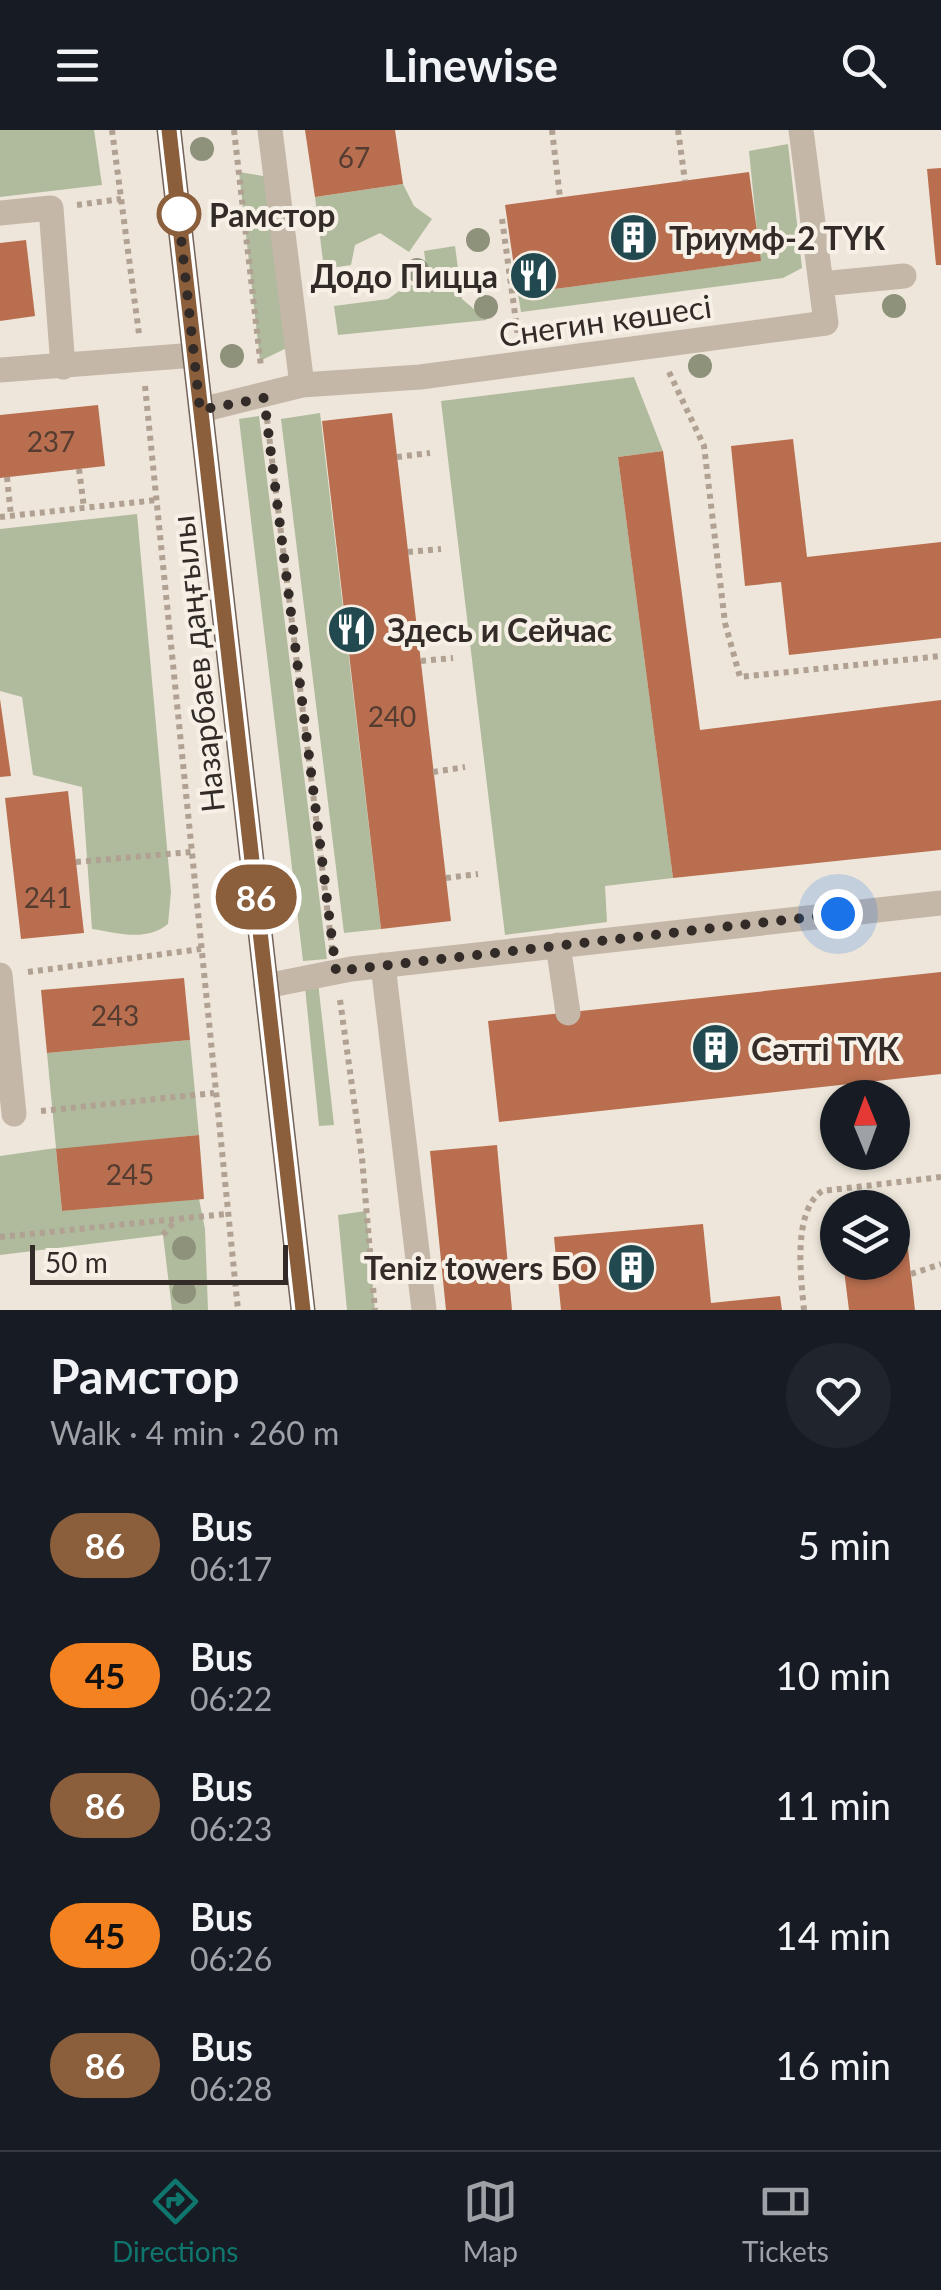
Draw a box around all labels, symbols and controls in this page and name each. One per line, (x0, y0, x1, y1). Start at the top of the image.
icon: menu (50, 38, 105, 93)
text: Linewise (383, 38, 558, 92)
icon: search (836, 38, 891, 93)
house number: 67 (338, 140, 370, 174)
marker: Рамстор (158, 193, 200, 235)
place label: Рамстор (209, 195, 335, 234)
building icon: Триумф-2 ТҮК (608, 211, 660, 263)
place label: Триумф-2 ТҮК (669, 218, 886, 257)
restaurant icon: Додо Пицца (507, 249, 559, 301)
place label: Додо Пицца (311, 256, 498, 295)
street label: Снегин көшесі (496, 286, 714, 354)
house number: 237 (27, 424, 75, 458)
street label: Назарбаев даңғылы (162, 514, 232, 814)
restaurant icon: Здесь и Сейчас (326, 603, 378, 655)
place label: Здесь и Сейчас (387, 610, 612, 649)
house number: 240 (368, 699, 416, 733)
line badge: 86 (211, 864, 301, 930)
text: 86 (236, 876, 276, 918)
house number: 241 (24, 880, 72, 914)
your location (813, 889, 863, 939)
house number: 243 (91, 998, 139, 1032)
building icon: Сәтті ТҮК (690, 1022, 742, 1074)
place label: Сәтті ТҮК (751, 1029, 900, 1068)
north arrow (820, 1080, 910, 1170)
map controls (820, 1080, 910, 1280)
house number: 245 (106, 1157, 154, 1191)
button: layers (820, 1190, 910, 1280)
scale bar (30, 1240, 288, 1284)
building icon: Teniz towers БО (606, 1241, 658, 1293)
text: 50 m (45, 1245, 108, 1279)
place label: Teniz towers БО (364, 1248, 597, 1287)
button: heart (786, 1343, 891, 1448)
text: Рамстор (50, 1347, 240, 1404)
text: Walk · 4 min · 260 m (50, 1413, 339, 1452)
text: Bus (190, 1503, 253, 1549)
text: 5 min (798, 1522, 891, 1568)
text: 86 (85, 1524, 125, 1566)
text: 06:17 (190, 1549, 272, 1588)
text: Bus (190, 1633, 253, 1679)
text: 10 min (776, 1652, 891, 1698)
text: 45 (85, 1654, 125, 1696)
text: 06:22 (190, 1679, 272, 1718)
text: Bus (190, 1763, 253, 1809)
text: 11 min (776, 1782, 891, 1828)
text: 86 (85, 1784, 125, 1826)
text: 06:23 (190, 1809, 272, 1848)
text: Bus (190, 1893, 253, 1939)
text: 14 min (776, 1912, 891, 1958)
text: 45 (85, 1914, 125, 1956)
text: 06:26 (190, 1939, 272, 1978)
text: Bus (190, 2023, 253, 2069)
text: 16 min (776, 2042, 891, 2088)
text: 86 (85, 2044, 125, 2086)
text: 06:28 (190, 2069, 272, 2108)
tab: Directions (112, 2174, 238, 2268)
tab: Map (463, 2174, 518, 2268)
tab: Tickets (742, 2174, 829, 2268)

